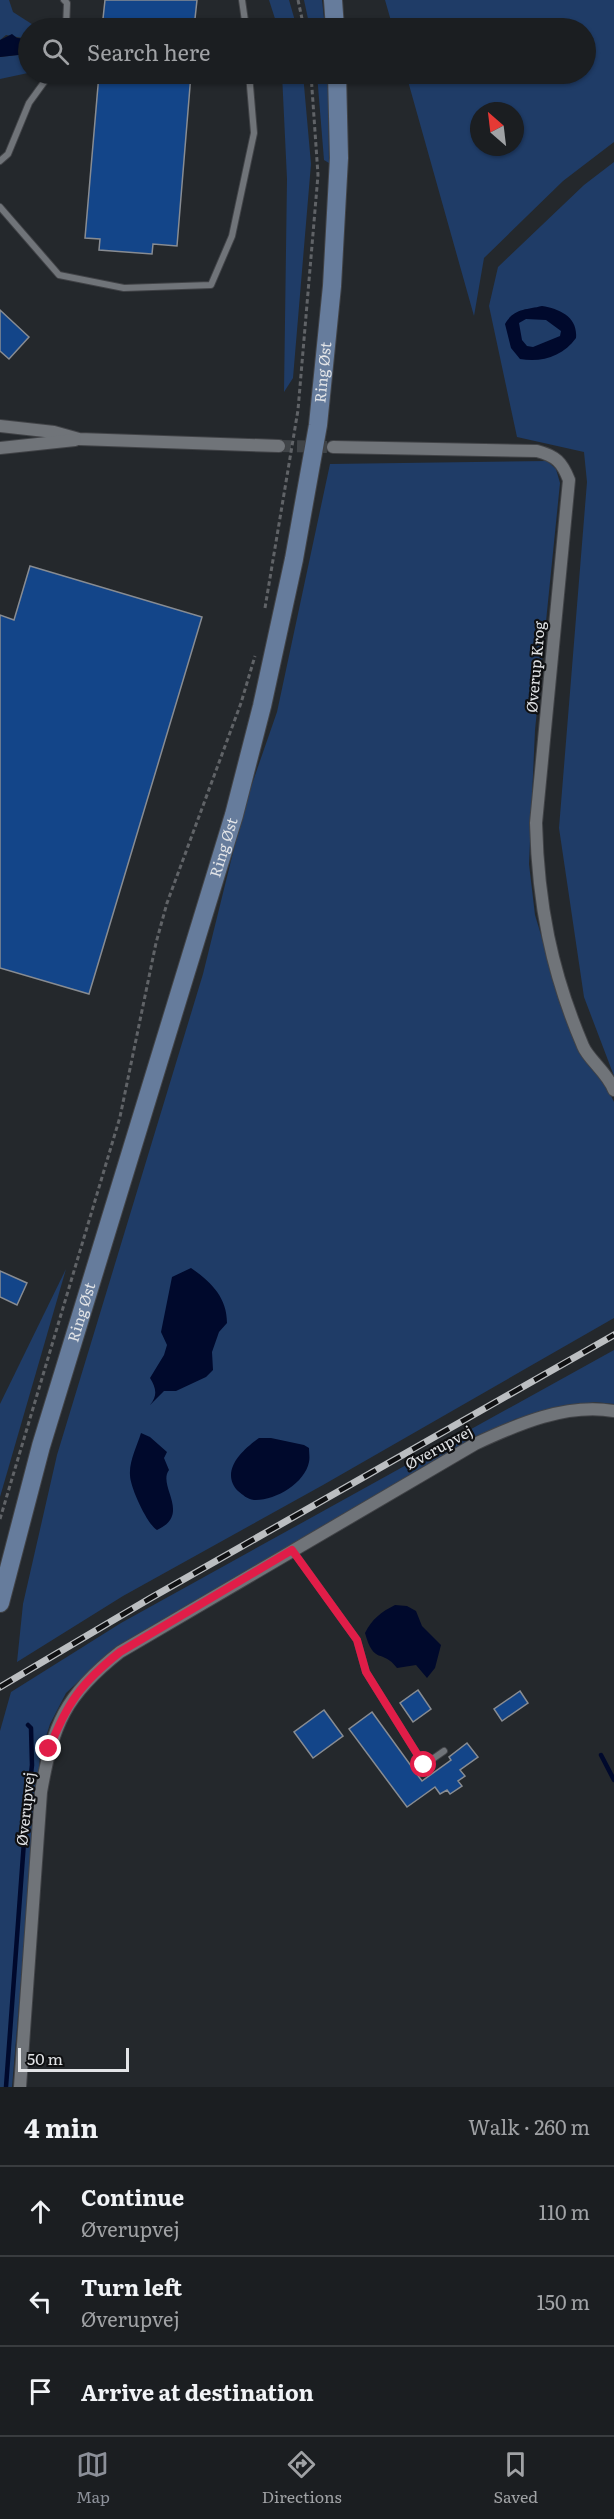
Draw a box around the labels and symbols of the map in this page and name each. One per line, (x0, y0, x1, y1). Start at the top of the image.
north arrow (470, 102, 524, 156)
street label: Ring Øst (307, 341, 336, 404)
street label: Øverup Krog (519, 620, 550, 714)
street label: Ring Øst (203, 815, 243, 880)
street label: Ring Øst (60, 1279, 100, 1345)
street label: Øverupvej (400, 1419, 476, 1475)
route end (35, 1735, 61, 1761)
route start (410, 1751, 436, 1777)
street label: Øverupvej (9, 1771, 40, 1847)
scale bar (18, 2045, 129, 2072)

